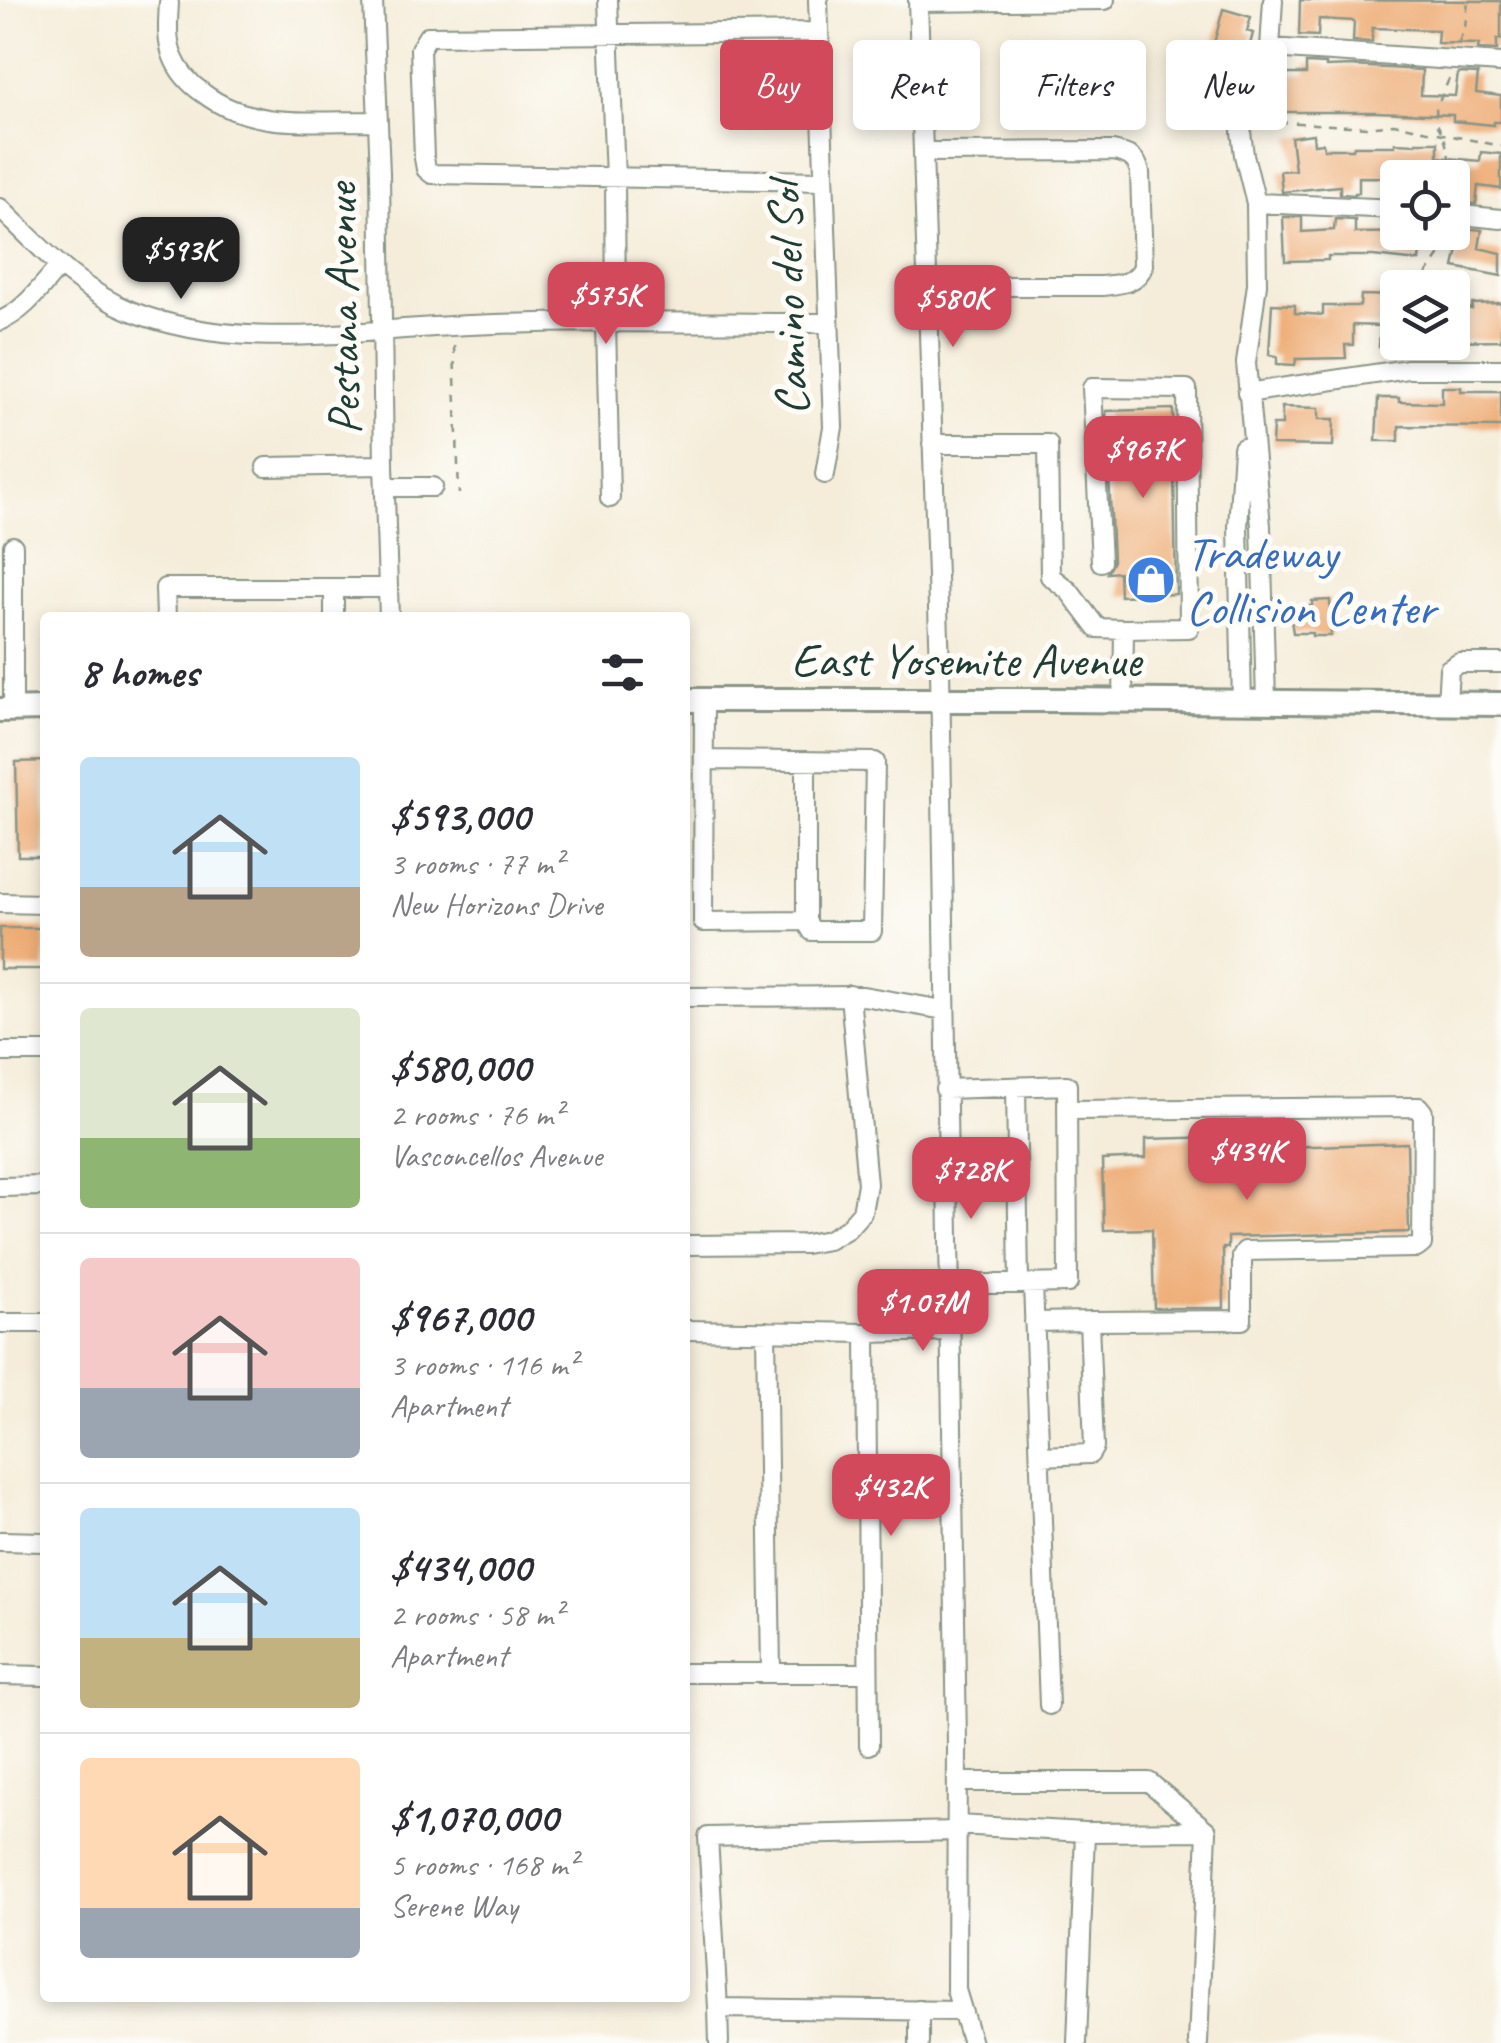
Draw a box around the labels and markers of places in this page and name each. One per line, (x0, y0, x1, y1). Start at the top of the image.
pin: $593K (111, 217, 251, 302)
pin: $575K (536, 262, 676, 347)
pin: $580K (883, 265, 1023, 350)
pin: $967K (1073, 416, 1213, 501)
place label: Tradeway Collision Center (1186, 523, 1440, 638)
shop icon: Tradeway Collision Center (1125, 554, 1177, 606)
pin: $434K (1177, 1118, 1317, 1203)
pin: $728K (901, 1137, 1041, 1222)
pin: $1.07M (842, 1269, 1004, 1354)
pin: $432K (821, 1454, 961, 1539)

